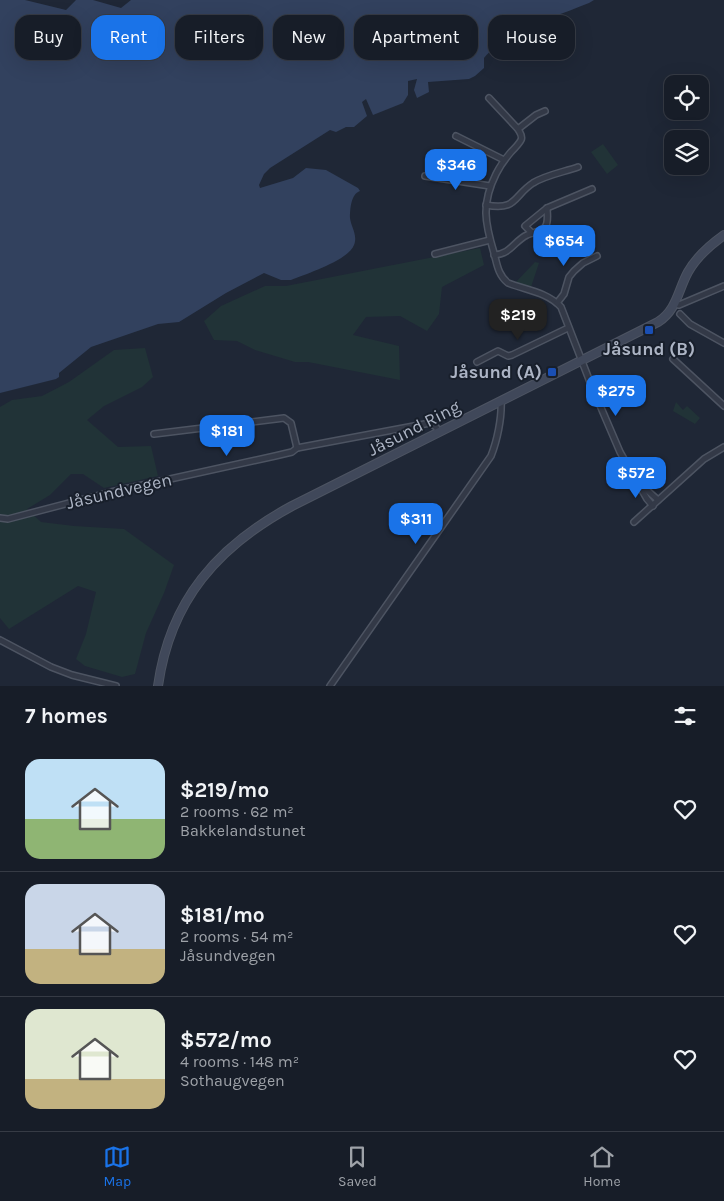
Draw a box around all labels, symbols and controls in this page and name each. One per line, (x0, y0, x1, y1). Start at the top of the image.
chip: Buy (15, 15, 81, 60)
chip: Rent (91, 15, 165, 60)
chip: Filters (175, 15, 263, 60)
chip: New (273, 15, 344, 60)
chip: Apartment (354, 15, 478, 60)
chip: House (488, 15, 575, 60)
map controls (664, 75, 709, 175)
button: locate (664, 75, 709, 120)
button: layers (664, 130, 709, 175)
pin: $346 (426, 148, 486, 191)
text: $346 (436, 155, 476, 174)
pin: $654 (534, 224, 594, 267)
text: $654 (544, 231, 584, 250)
pin: $219 (488, 298, 548, 341)
text: $219 (500, 305, 536, 324)
marker: Jåsund (B) (643, 324, 655, 336)
place label: Jåsund (B) (603, 338, 695, 360)
place label: Jåsund (A) (450, 361, 542, 383)
marker: Jåsund (A) (546, 366, 558, 378)
pin: $275 (586, 374, 646, 417)
text: $275 (597, 381, 635, 400)
street label: Jåsund Ring (364, 395, 464, 461)
pin: $181 (197, 414, 257, 457)
text: $181 (211, 421, 243, 440)
pin: $572 (606, 456, 666, 499)
text: $572 (617, 463, 655, 482)
street label: Jåsundvegen (64, 468, 174, 514)
pin: $311 (386, 502, 446, 545)
text: $311 (400, 509, 432, 528)
icon: filters (671, 702, 699, 730)
text: 7 homes (25, 704, 108, 728)
text: $219/mo (180, 778, 269, 802)
icon: home (65, 779, 125, 839)
icon: heart (671, 795, 699, 823)
text: 2 rooms · 62 m² (180, 802, 294, 821)
text: Bakkelandstunet (180, 821, 305, 840)
text: $181/mo (180, 903, 265, 927)
icon: home (65, 904, 125, 964)
icon: heart (671, 920, 699, 948)
text: 2 rooms · 54 m² (180, 927, 293, 946)
text: Jåsundvegen (180, 946, 276, 965)
text: $572/mo (180, 1028, 272, 1052)
icon: home (65, 1029, 125, 1089)
icon: heart (671, 1045, 699, 1073)
text: 4 rooms · 148 m² (180, 1052, 299, 1071)
text: Sothaugvegen (180, 1071, 285, 1090)
tab: Map (103, 1143, 131, 1190)
tab: Saved (338, 1143, 377, 1190)
tab: Home (583, 1143, 621, 1190)

